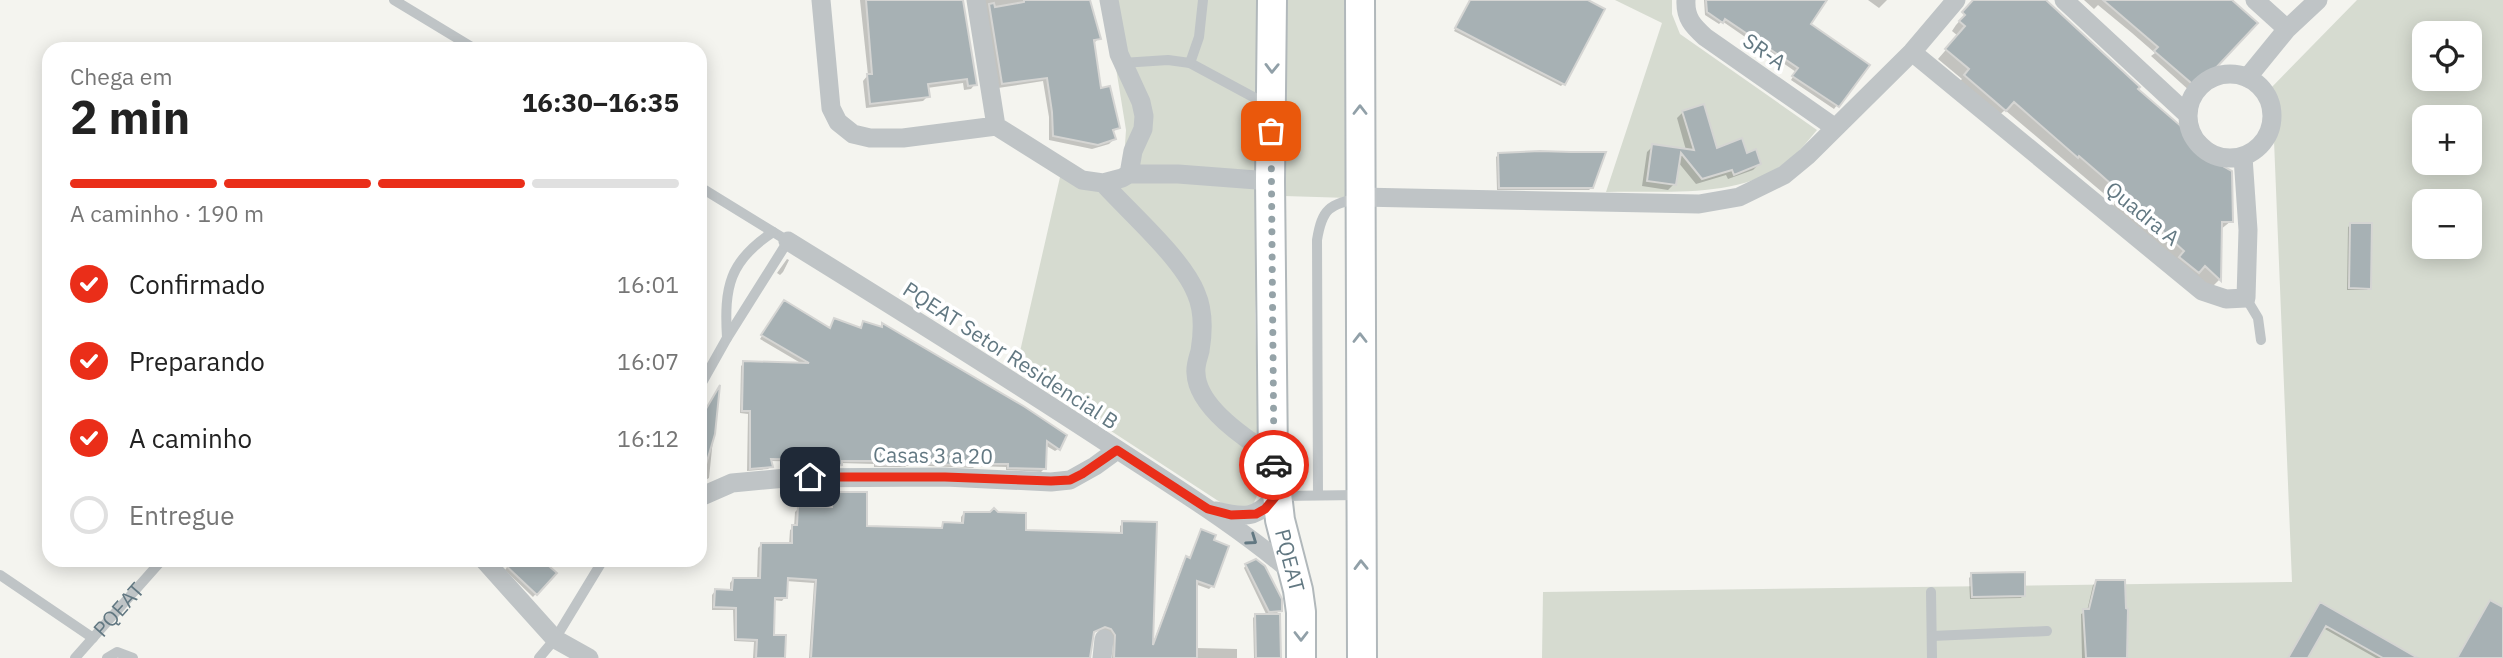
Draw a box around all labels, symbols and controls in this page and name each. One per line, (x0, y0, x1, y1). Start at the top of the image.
map controls (2412, 21, 2482, 259)
button: locate (2412, 21, 2482, 91)
street label: SR-A (1738, 26, 1792, 76)
text: Chega em (70, 61, 172, 91)
one-way arrow (1264, 63, 1280, 74)
text: 16:30–16:35 (522, 85, 679, 119)
text: 2 min (70, 87, 190, 147)
pin (1241, 101, 1301, 161)
one-way arrow (1352, 105, 1368, 115)
button: + (2412, 105, 2482, 175)
icon: bag (1252, 112, 1290, 150)
street label: Quadra A (2100, 175, 2186, 251)
button: − (2412, 189, 2482, 259)
text: A caminho · 190 m (70, 198, 264, 228)
icon: check (70, 265, 108, 303)
text: Confirmado (129, 267, 265, 301)
text: 16:01 (617, 269, 679, 299)
street label: PQEAT Setor Residencial B (898, 275, 1124, 435)
one-way arrow (1352, 332, 1368, 343)
icon: check (70, 342, 108, 380)
text: Preparando (129, 344, 265, 378)
text: 16:07 (617, 346, 679, 376)
icon: check (70, 419, 108, 457)
text: A caminho (129, 421, 252, 455)
text: 16:12 (617, 423, 679, 453)
courier (1239, 430, 1309, 500)
street label: Casas 3 a 20 (873, 440, 993, 470)
icon: car (1255, 446, 1293, 484)
pin (780, 447, 840, 507)
icon: home (791, 458, 829, 496)
text: Entregue (129, 498, 234, 532)
street label: PQEAT (1269, 526, 1312, 595)
one-way arrow (1244, 532, 1257, 544)
one-way arrow (1353, 560, 1369, 570)
street label: PQEAT (86, 576, 150, 643)
one-way arrow (1293, 631, 1309, 641)

